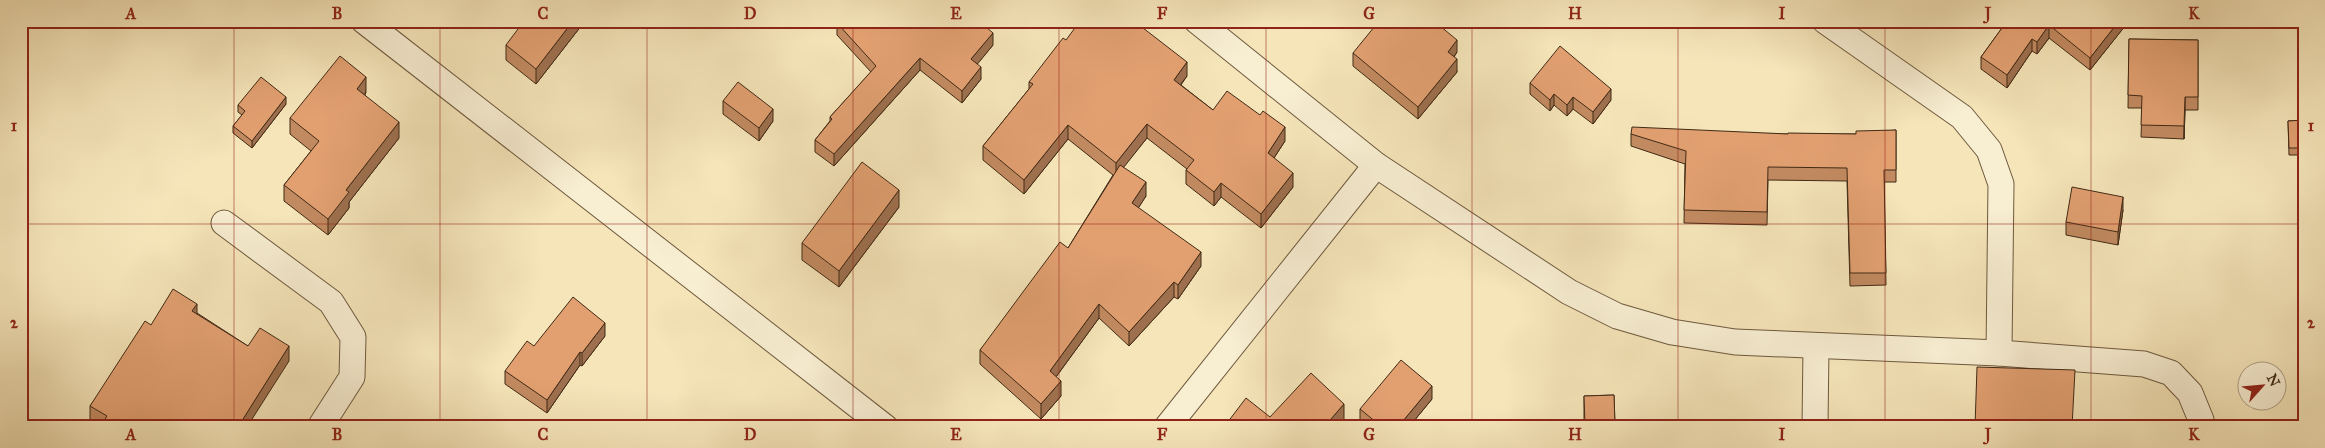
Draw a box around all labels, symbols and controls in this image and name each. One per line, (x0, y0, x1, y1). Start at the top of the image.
text: A (125, 4, 137, 23)
text: B (332, 4, 342, 23)
text: C (538, 4, 549, 23)
text: D (744, 4, 757, 23)
text: E (950, 4, 962, 23)
text: F (1157, 4, 1168, 23)
text: G (1363, 4, 1375, 23)
text: H (1568, 4, 1582, 23)
text: I (1779, 4, 1786, 23)
text: J (1983, 4, 1992, 24)
text: K (2188, 4, 2200, 23)
text: 1 (11, 116, 18, 135)
text: 1 (2308, 116, 2315, 135)
text: 2 (10, 313, 19, 332)
text: 2 (2307, 313, 2316, 332)
north arrow (2238, 360, 2288, 410)
text: N (2263, 371, 2283, 390)
text: A (125, 425, 137, 444)
text: B (332, 425, 342, 444)
text: C (538, 425, 549, 444)
text: D (744, 425, 757, 444)
text: E (950, 425, 962, 444)
text: F (1157, 425, 1168, 444)
text: G (1363, 425, 1375, 444)
text: H (1568, 425, 1582, 444)
text: I (1779, 425, 1786, 444)
text: J (1983, 425, 1992, 445)
text: K (2188, 425, 2200, 444)

